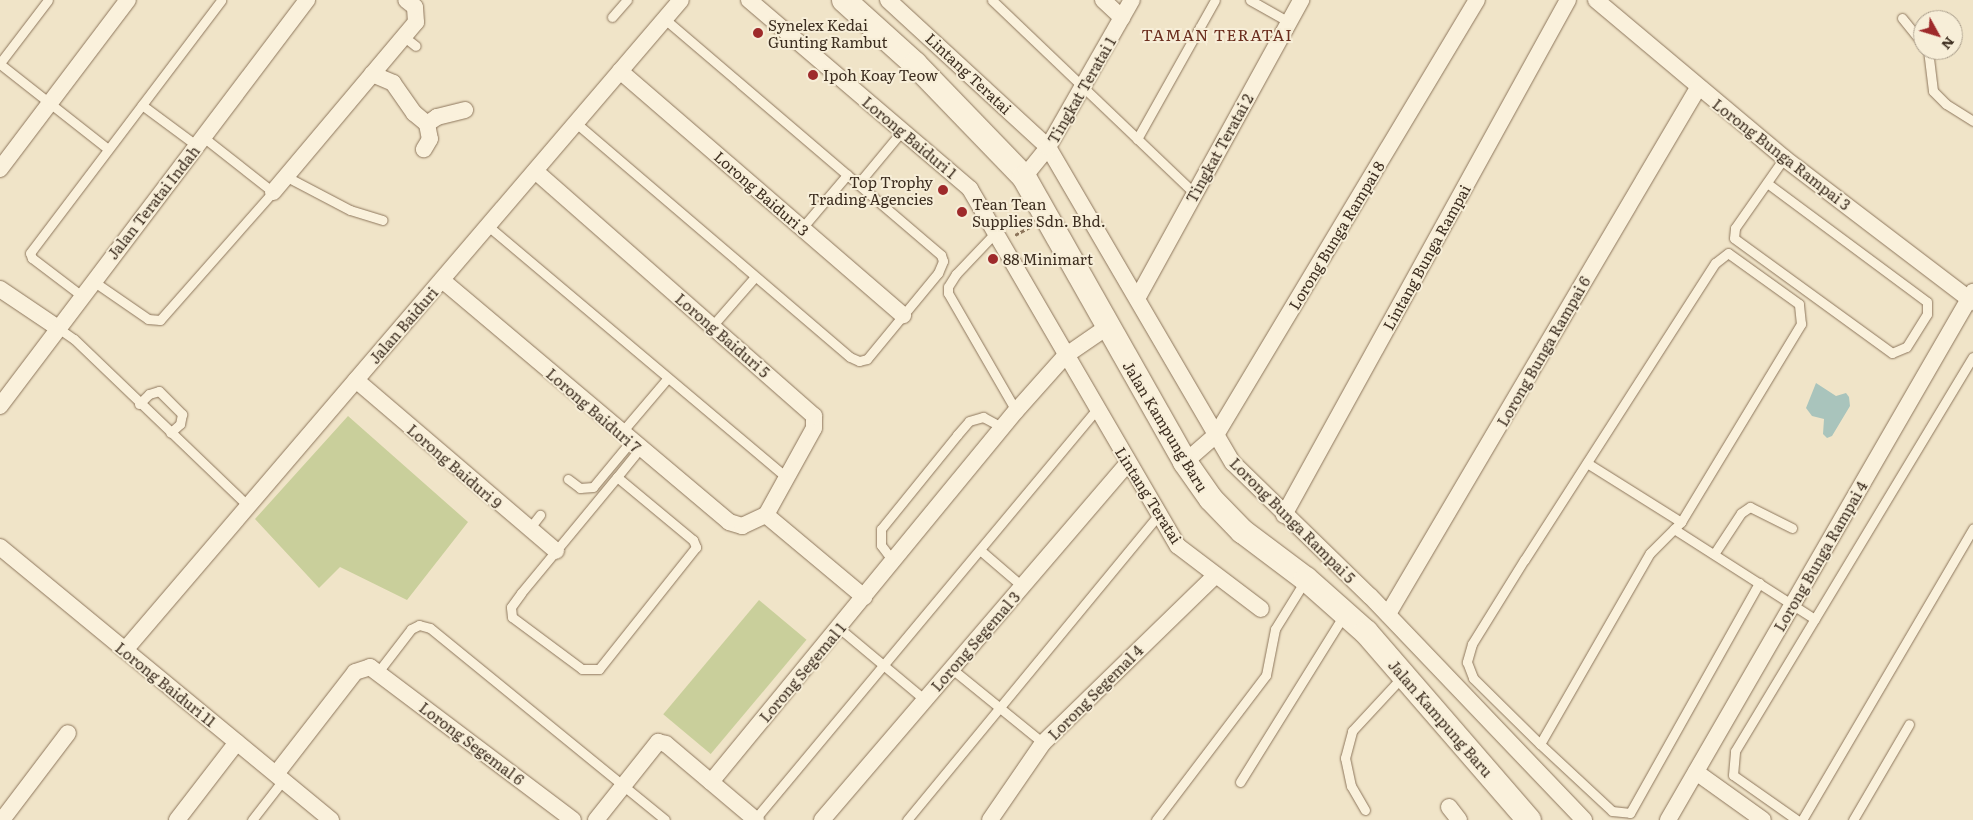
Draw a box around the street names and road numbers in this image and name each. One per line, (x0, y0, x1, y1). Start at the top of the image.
street label: Lintang Teratai (922, 29, 1016, 117)
street label: Tingkat Teratai 1 (1043, 33, 1119, 147)
street label: Tingkat Teratai 2 (1182, 90, 1256, 206)
street label: Lorong Baiduri 1 (859, 92, 961, 182)
street label: Lorong Bunga Rampai 3 (1709, 95, 1855, 213)
street label: Jalan Teratai Indah (103, 142, 203, 262)
street label: Lorong Baiduri 3 (711, 147, 813, 239)
street label: Lorong Bunga Rampai 8 (1284, 157, 1388, 313)
street label: Lintang Bunga Rampai (1379, 181, 1473, 333)
street label: Lorong Bunga Rampai 6 (1493, 273, 1593, 429)
street label: Jalan Baiduri (365, 283, 441, 367)
street label: Lorong Baiduri 5 (672, 289, 774, 381)
street label: Jalan Kampung Baru (1120, 357, 1212, 495)
street label: Lorong Baiduri 7 (543, 364, 645, 456)
street label: Lorong Baiduri 9 (404, 420, 506, 512)
street label: Lintang Teratai (1112, 443, 1186, 547)
street label: Lorong Bunga Rampai 5 (1227, 454, 1359, 586)
street label: Lorong Bunga Rampai 4 (1770, 478, 1870, 634)
street label: Lorong Segemal 3 (927, 587, 1023, 695)
street label: Lorong Segemal 1 (755, 619, 849, 725)
street label: Lorong Baiduri 11 (112, 638, 220, 730)
street label: Lorong Segemal 4 (1044, 641, 1146, 743)
street label: Jalan Kampung Baru (1385, 656, 1497, 780)
street label: Lorong Segemal 6 (416, 698, 528, 788)

